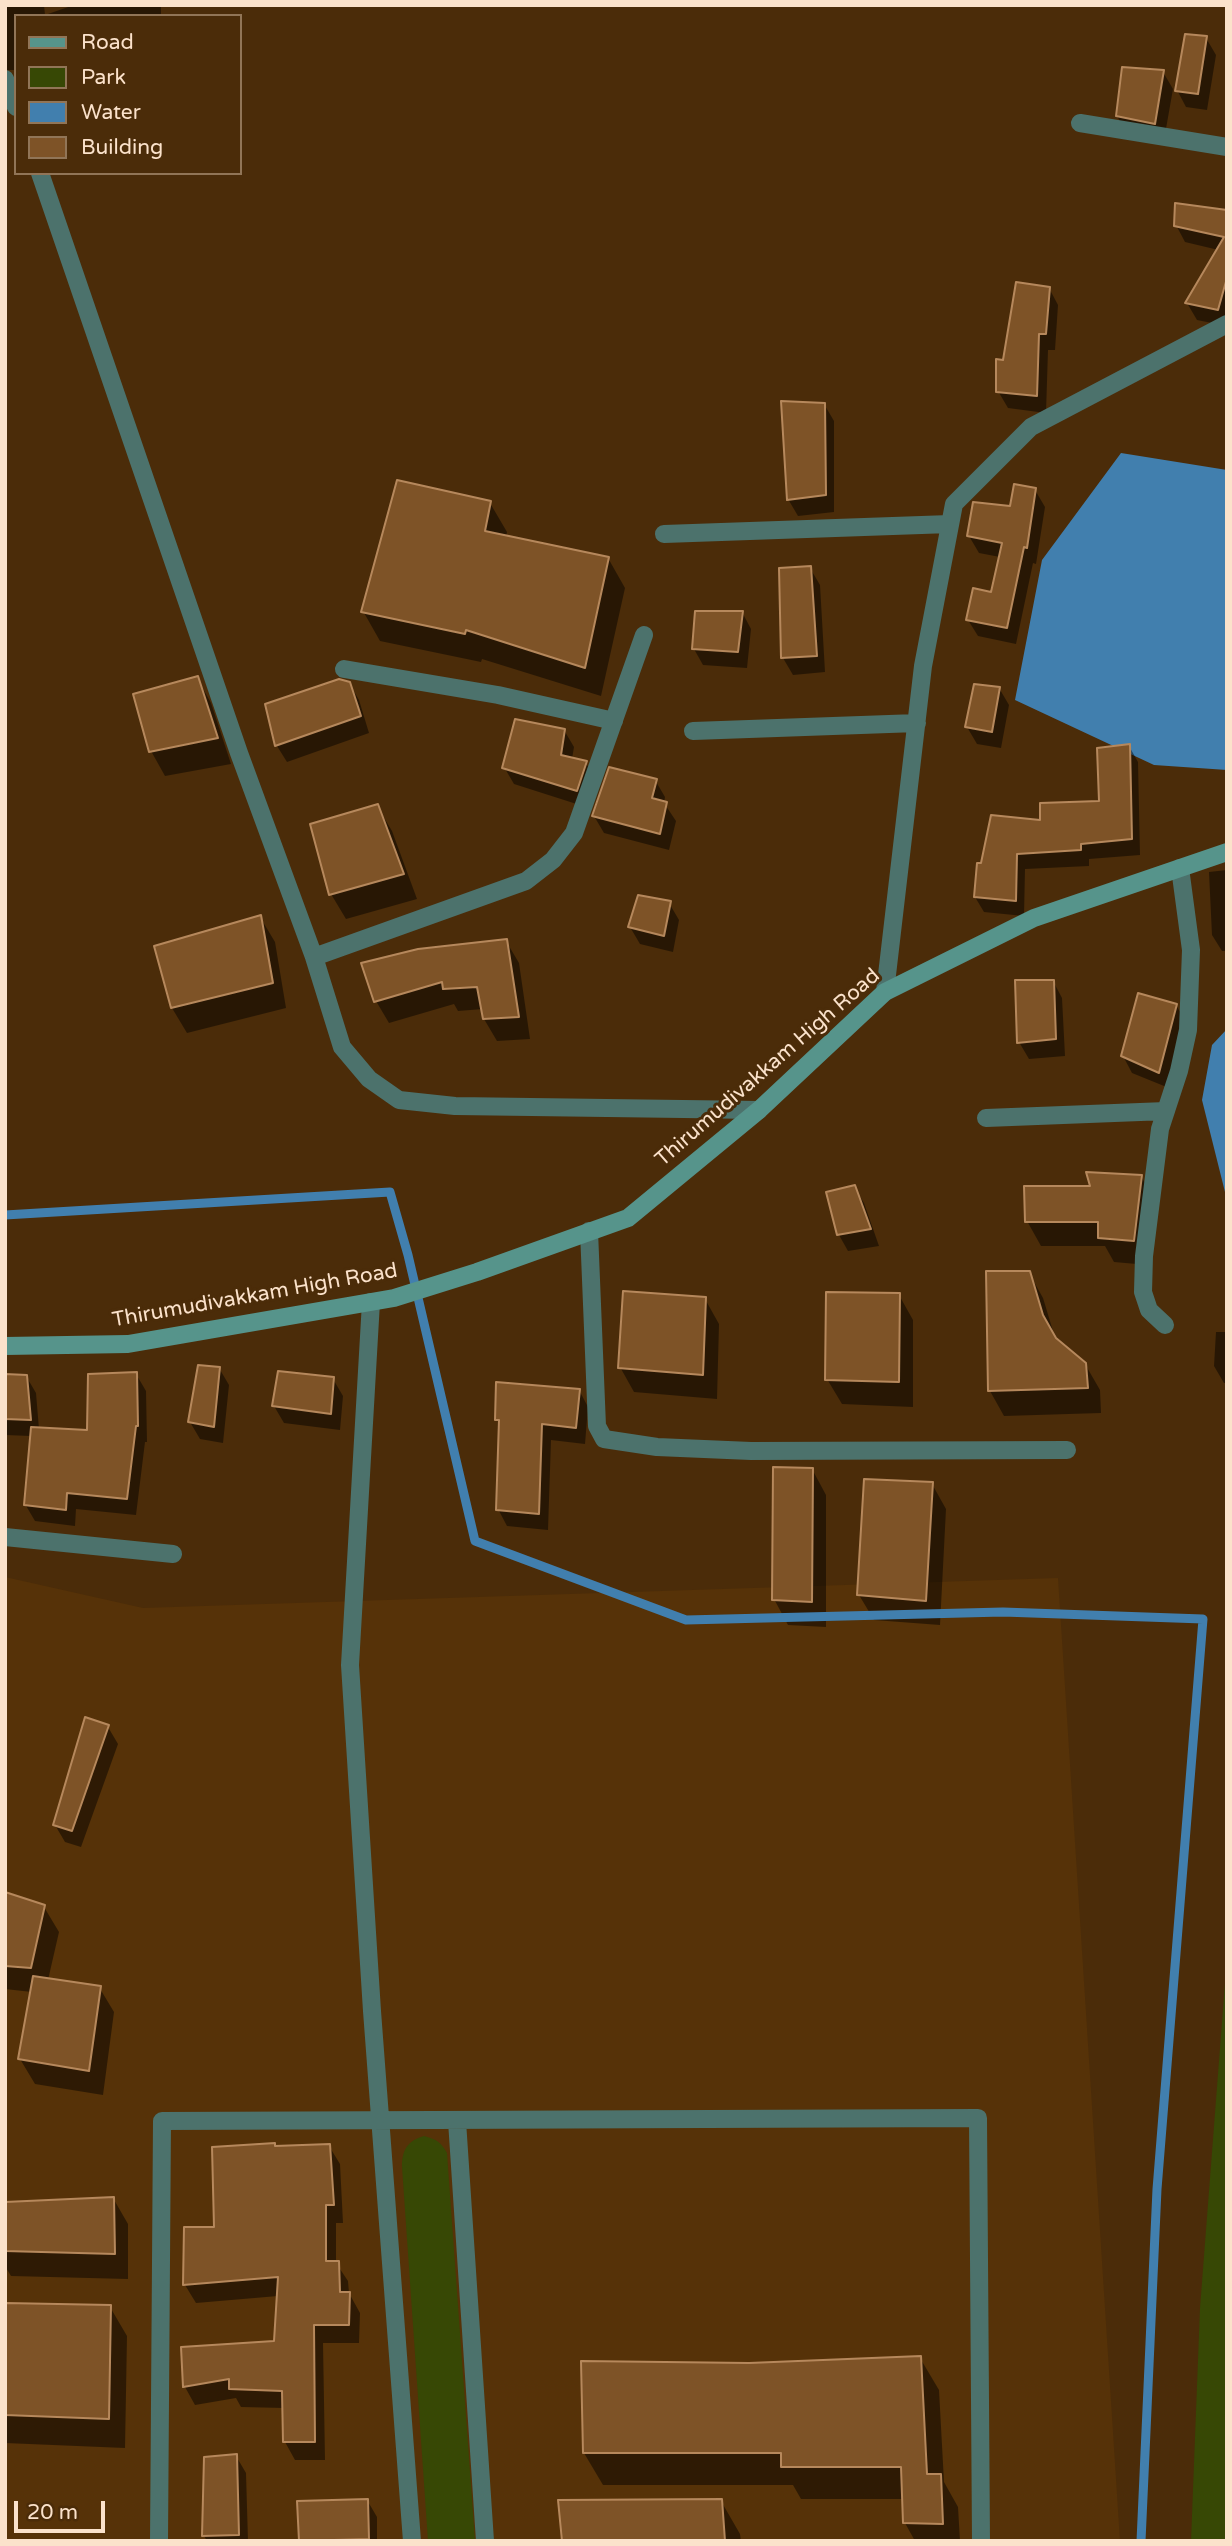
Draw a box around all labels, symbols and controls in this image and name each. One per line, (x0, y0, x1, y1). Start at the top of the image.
legend (14, 14, 242, 175)
text: Road (81, 30, 134, 55)
text: Park (81, 65, 126, 90)
text: Water (81, 100, 141, 125)
text: Building (81, 135, 163, 160)
street label: Thirumudivakkam High Road (651, 964, 885, 1172)
street label: Thirumudivakkam High Road (110, 1258, 400, 1334)
scale bar (18, 2486, 108, 2530)
text: 20 m (27, 2500, 78, 2525)

